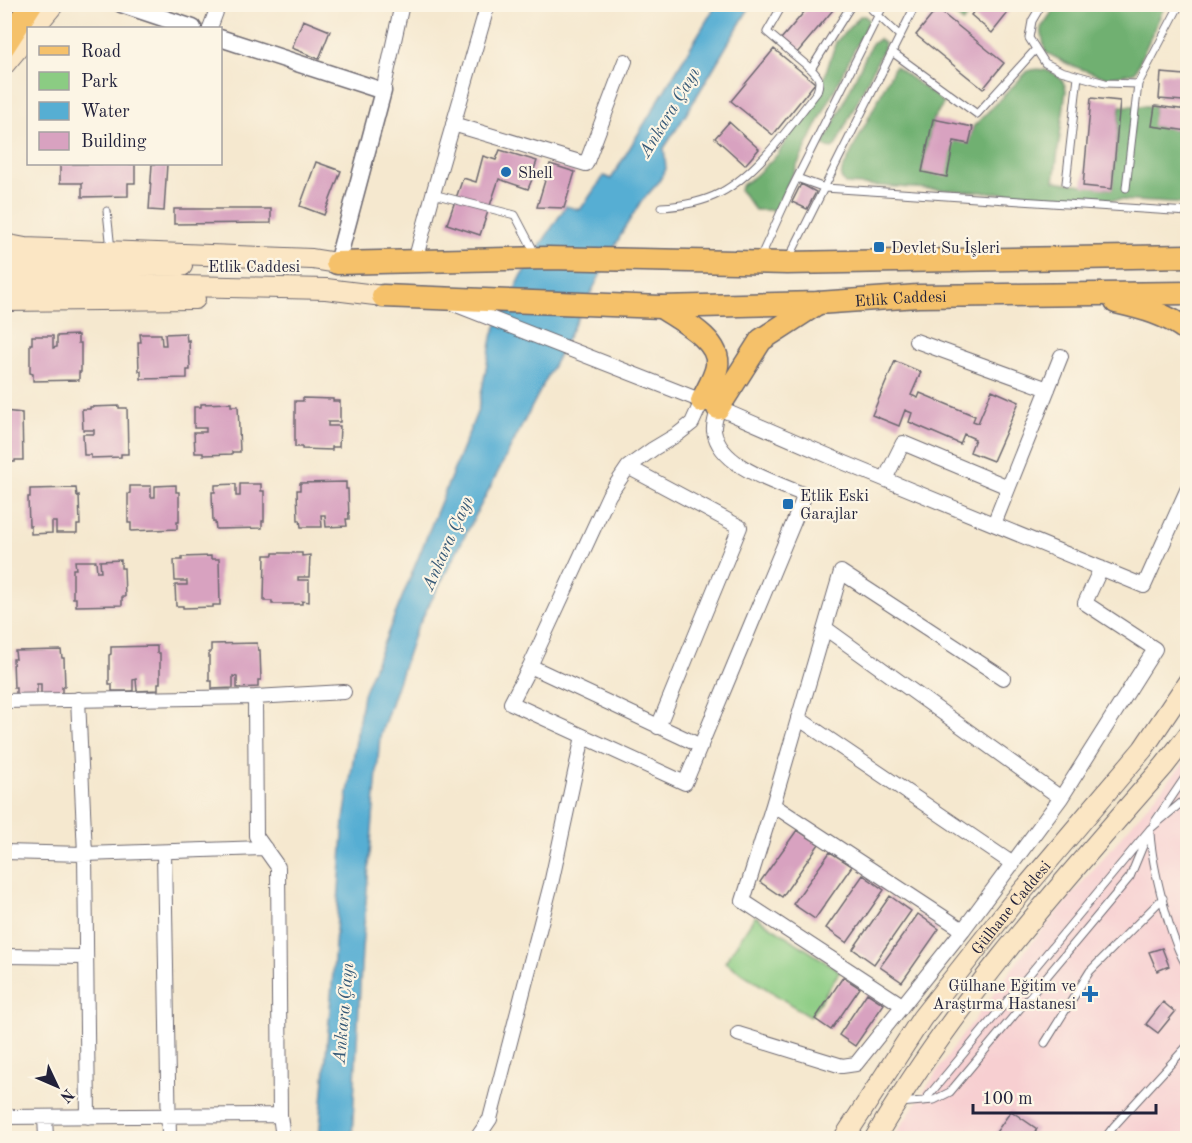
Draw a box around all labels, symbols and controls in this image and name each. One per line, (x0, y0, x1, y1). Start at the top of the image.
legend (27, 27, 222, 165)
text: Road (81, 43, 121, 61)
water label: Ankara Çayı (636, 64, 704, 161)
text: Park (81, 73, 118, 91)
text: Water (81, 103, 130, 121)
text: Building (81, 133, 147, 151)
marker: Shell (499, 165, 513, 179)
place label: Shell (518, 166, 553, 182)
place label: Devlet Su İşleri (891, 237, 1000, 257)
marker: Devlet Su İşleri (872, 240, 886, 254)
street label: Etlik Caddesi (208, 260, 300, 276)
street label: Etlik Caddesi (854, 290, 947, 310)
place label: Etlik Eski Garajlar (800, 489, 869, 523)
water label: Ankara Çayı (419, 494, 477, 594)
marker: Etlik Eski Garajlar (781, 497, 795, 511)
street label: Gülhane Caddesi (969, 859, 1055, 958)
water label: Ankara Çayı (331, 962, 357, 1065)
place label: Gülhane Eğitim ve Araştırma Hastanesi (933, 979, 1076, 1013)
marker: Gülhane Eğitim ve Araştırma Hastanesi (1081, 985, 1099, 1003)
north arrow (27, 1056, 87, 1116)
scale bar (973, 1077, 1156, 1115)
text: N (56, 1085, 76, 1106)
text: 100 m (982, 1090, 1033, 1108)

